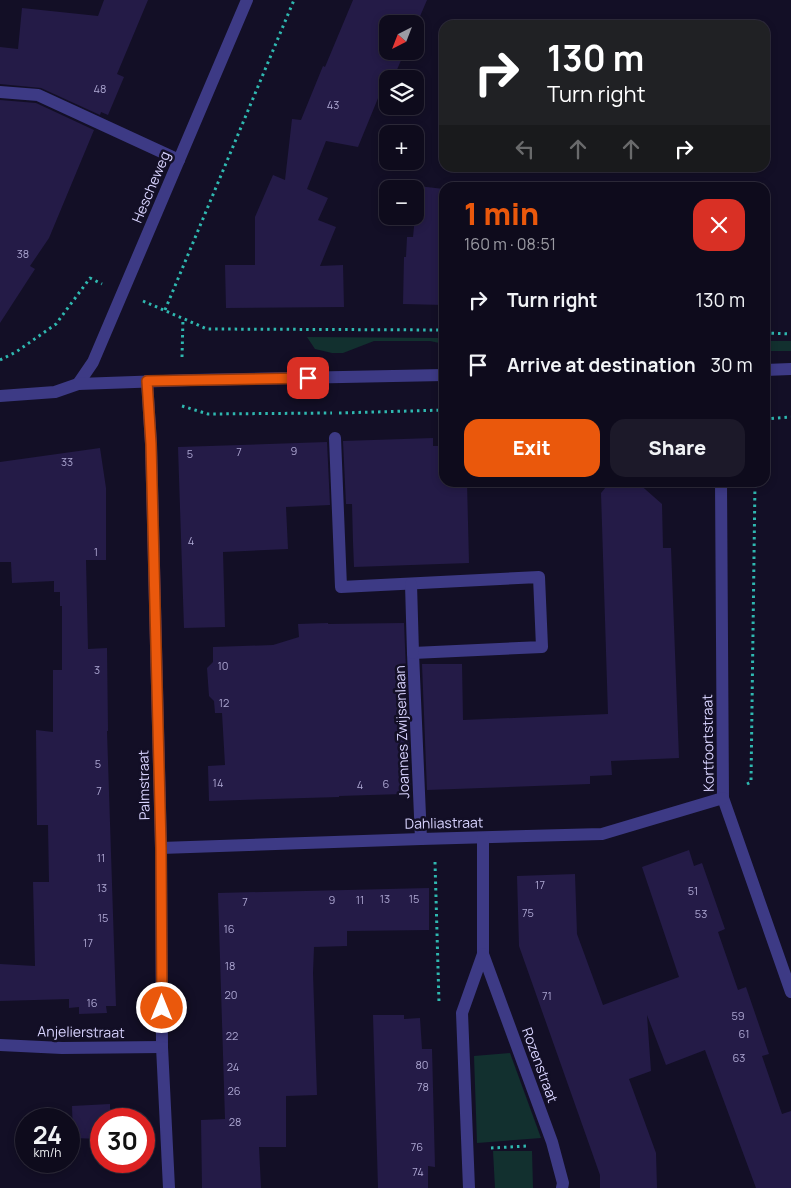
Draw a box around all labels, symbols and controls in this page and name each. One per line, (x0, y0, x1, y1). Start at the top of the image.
north arrow (379, 15, 424, 60)
map controls (379, 15, 424, 225)
text: 130 m (547, 34, 644, 82)
icon: right (464, 40, 529, 105)
button: layers (379, 70, 424, 115)
text: Turn right (547, 79, 645, 109)
house number: 48 (94, 81, 106, 96)
house number: 43 (327, 97, 339, 112)
button: + (379, 125, 424, 170)
icon: left (511, 135, 539, 163)
icon: ahead (564, 135, 592, 163)
icon: ahead (617, 135, 645, 163)
icon: right (670, 135, 698, 163)
street label: Hescheweg (127, 148, 174, 226)
button: − (379, 180, 424, 225)
text: 1 min (464, 193, 539, 234)
button: close (693, 199, 745, 251)
text: 160 m · 08:51 (464, 233, 556, 255)
house number: 38 (17, 246, 29, 261)
icon: right (464, 286, 492, 314)
text: Turn right (507, 287, 597, 313)
text: 130 m (696, 287, 745, 313)
icon: arrive (464, 351, 492, 379)
text: Arrive at destination (507, 352, 696, 378)
text: 30 m (711, 352, 753, 378)
pin (287, 357, 329, 399)
icon: arrive (294, 364, 322, 392)
button: Exit (464, 419, 600, 477)
button: Share (610, 419, 745, 477)
house number: 9 (291, 443, 298, 458)
house number: 7 (236, 444, 242, 459)
house number: 5 (187, 446, 193, 461)
house number: 33 (61, 454, 73, 469)
house number: 4 (188, 533, 194, 548)
house number: 1 (94, 544, 98, 559)
house number: 10 (217, 658, 229, 673)
house number: 3 (94, 662, 100, 677)
street label: Joannes Zwijsenlaan (390, 665, 413, 799)
street label: Kortfoortstraat (697, 694, 718, 792)
house number: 12 (219, 695, 229, 710)
street label: Palmstraat (133, 749, 154, 820)
house number: 5 (95, 756, 101, 771)
house number: 14 (213, 775, 223, 790)
house number: 6 (383, 776, 390, 791)
house number: 4 (357, 777, 363, 792)
house number: 7 (96, 783, 102, 798)
street label: Dahliastraat (404, 812, 484, 833)
house number: 11 (97, 850, 105, 865)
house number: 17 (535, 877, 545, 892)
house number: 13 (97, 880, 107, 895)
house number: 51 (688, 883, 698, 898)
house number: 13 (380, 891, 390, 906)
house number: 15 (409, 891, 419, 906)
house number: 9 (329, 892, 336, 907)
house number: 11 (356, 892, 364, 907)
house number: 7 (242, 894, 248, 909)
house number: 75 (522, 905, 534, 920)
house number: 53 (695, 906, 707, 921)
house number: 15 (98, 910, 108, 925)
house number: 16 (223, 921, 235, 936)
house number: 17 (83, 935, 93, 950)
house number: 18 (225, 958, 235, 973)
position arrow (135, 981, 187, 1033)
house number: 20 (225, 987, 237, 1002)
house number: 71 (542, 988, 552, 1003)
house number: 16 (86, 995, 98, 1010)
house number: 59 (731, 1008, 745, 1023)
street label: Anjelierstraat (37, 1021, 125, 1042)
street label: Rozenstraat (518, 1025, 563, 1105)
house number: 61 (739, 1026, 749, 1041)
house number: 22 (226, 1028, 238, 1043)
house number: 63 (733, 1050, 745, 1065)
house number: 80 (415, 1057, 429, 1072)
house number: 24 (227, 1059, 239, 1074)
house number: 78 (417, 1079, 429, 1094)
house number: 26 (227, 1083, 241, 1098)
speed limit sign: 30 (90, 1108, 155, 1173)
house number: 28 (229, 1114, 241, 1129)
text: 24 (33, 1117, 62, 1152)
house number: 76 (411, 1139, 423, 1154)
text: km/h (34, 1144, 61, 1161)
house number: 74 (412, 1164, 424, 1179)

